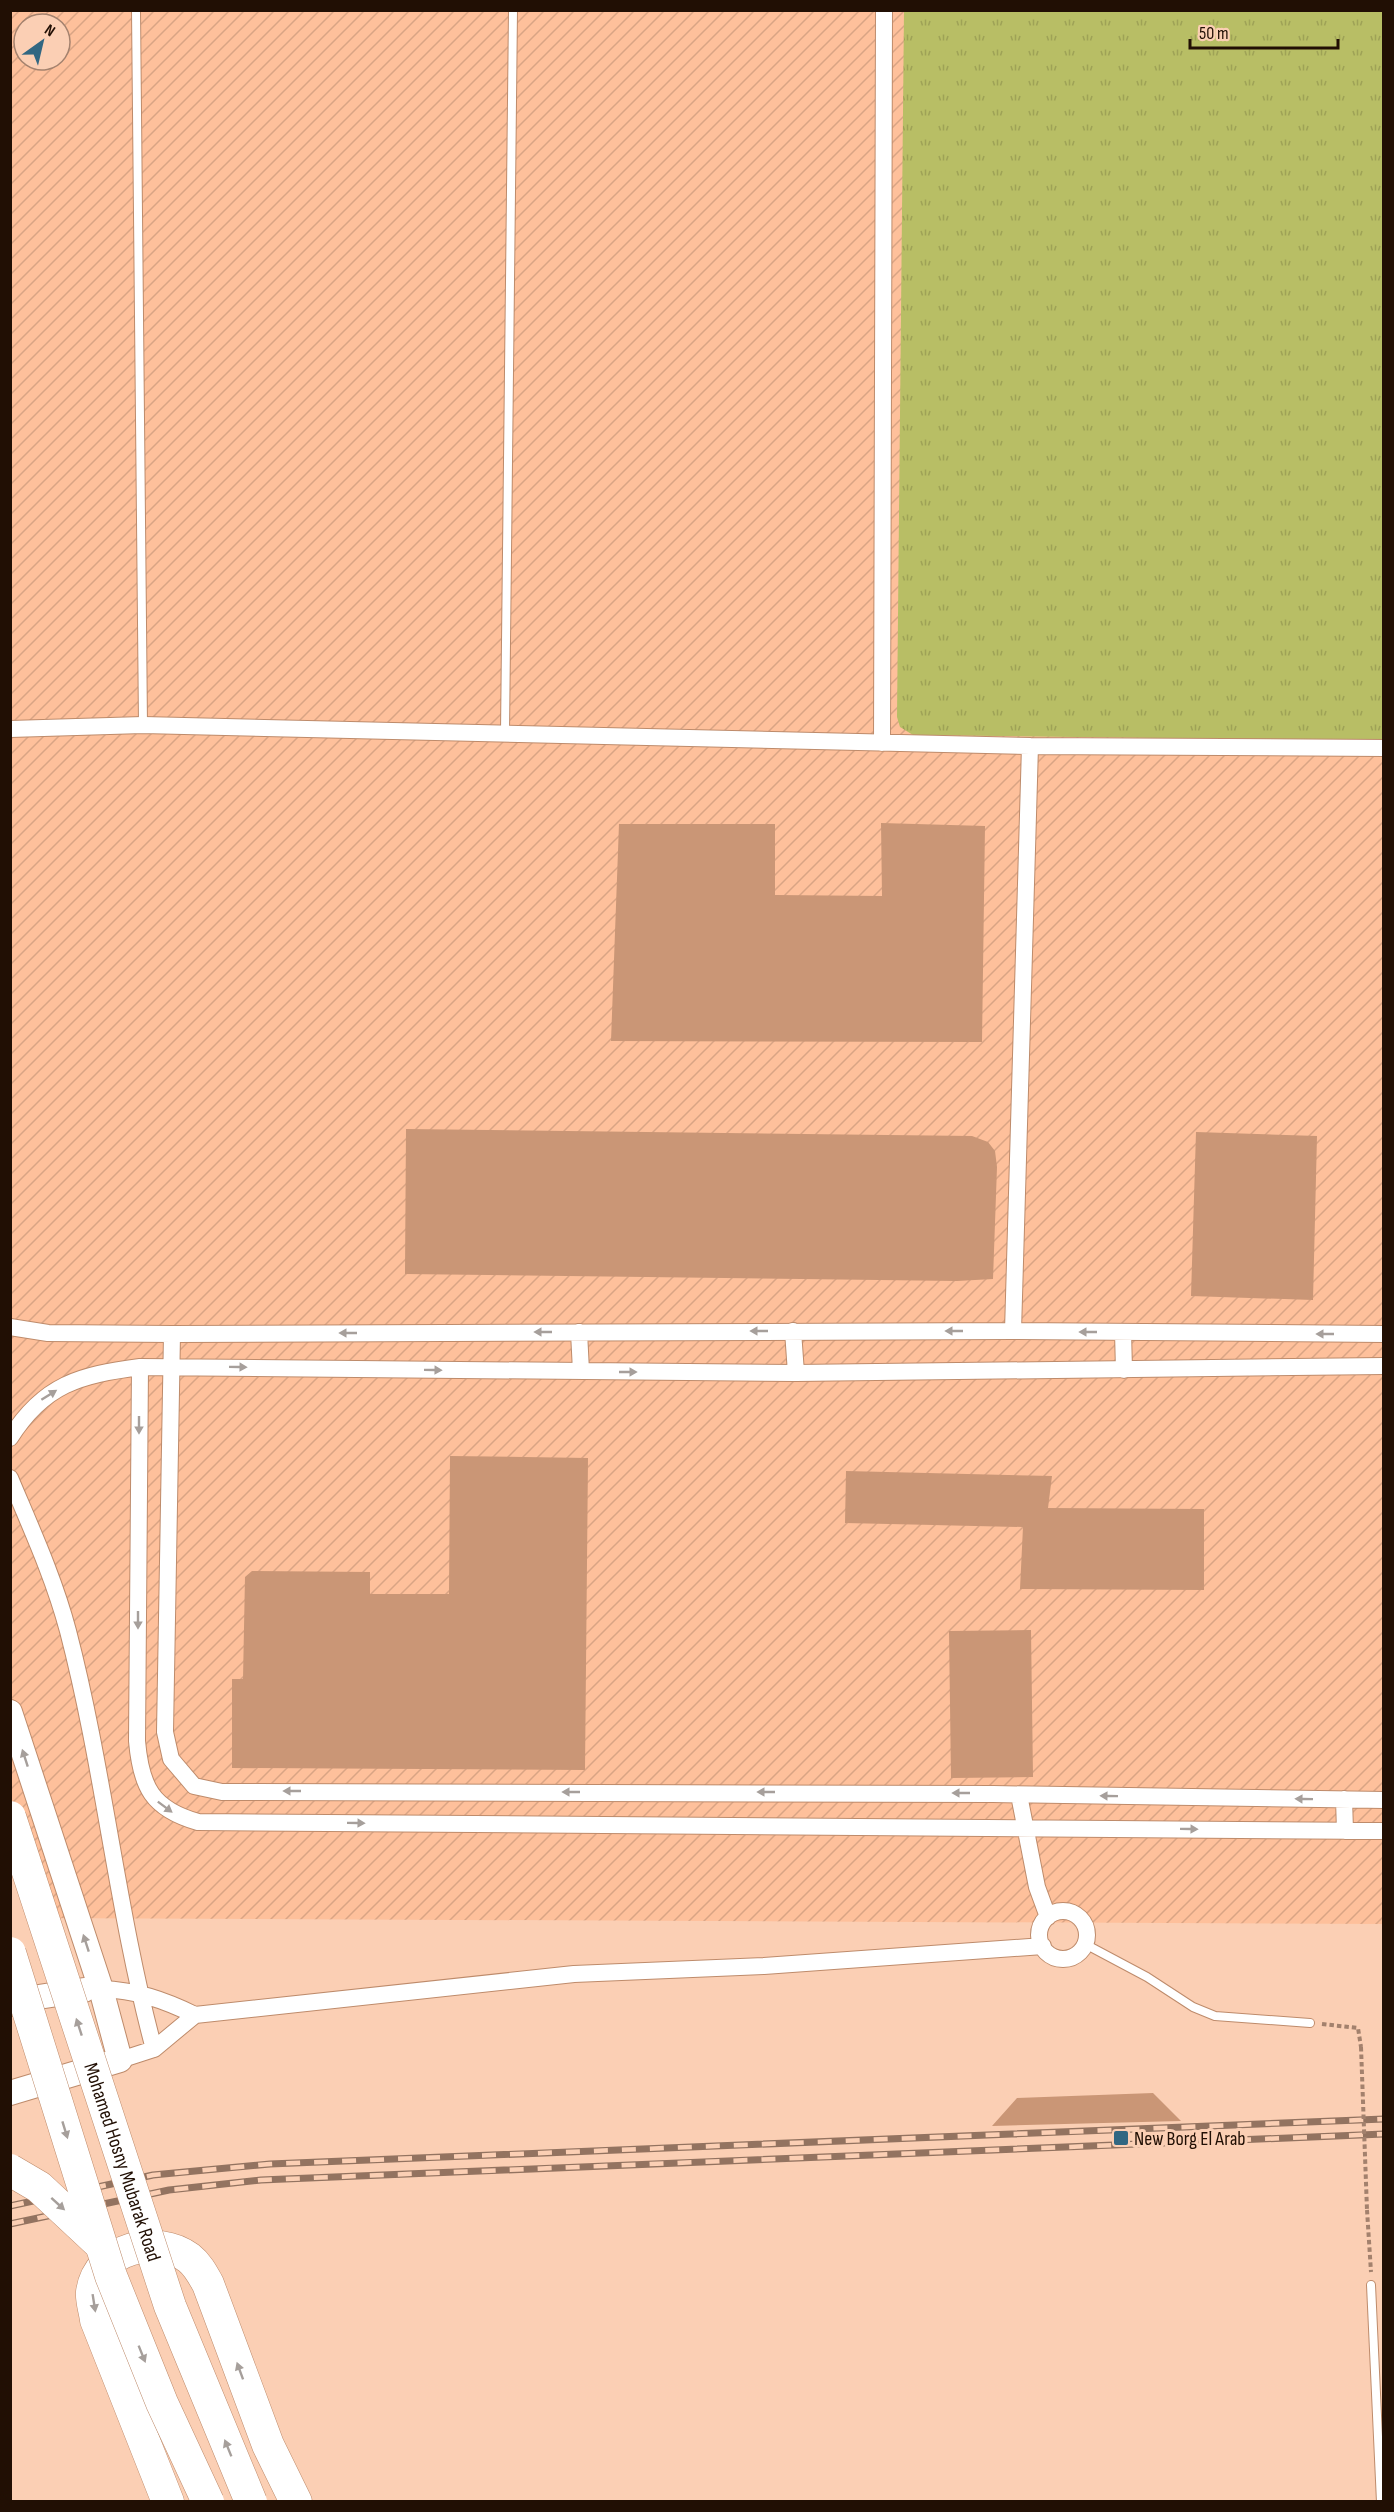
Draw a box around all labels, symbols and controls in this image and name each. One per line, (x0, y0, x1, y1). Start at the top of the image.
north arrow (12, 12, 72, 72)
scale bar (1190, 12, 1338, 50)
text: N (41, 21, 58, 41)
text: 50 m (1199, 23, 1229, 44)
one-way arrow (750, 1326, 769, 1336)
one-way arrow (945, 1326, 964, 1336)
one-way arrow (534, 1327, 553, 1337)
one-way arrow (1079, 1327, 1098, 1336)
one-way arrow (339, 1328, 358, 1338)
one-way arrow (1316, 1329, 1335, 1339)
one-way arrow (229, 1362, 248, 1372)
one-way arrow (424, 1365, 443, 1374)
one-way arrow (619, 1367, 638, 1377)
one-way arrow (40, 1389, 57, 1400)
one-way arrow (134, 1416, 144, 1435)
one-way arrow (133, 1611, 143, 1630)
one-way arrow (20, 1749, 30, 1767)
one-way arrow (282, 1786, 301, 1796)
one-way arrow (561, 1787, 580, 1797)
one-way arrow (756, 1788, 775, 1797)
one-way arrow (951, 1788, 970, 1798)
one-way arrow (1100, 1791, 1119, 1801)
one-way arrow (1295, 1794, 1314, 1803)
one-way arrow (156, 1801, 172, 1813)
one-way arrow (346, 1818, 365, 1828)
one-way arrow (1179, 1824, 1198, 1834)
one-way arrow (81, 1934, 90, 1952)
one-way arrow (74, 2018, 83, 2036)
street label: Mohamed Hosny Mubarak Road (78, 2060, 166, 2265)
one-way arrow (61, 2121, 70, 2139)
place label: New Borg El Arab (1134, 2127, 1246, 2151)
marker: New Borg El Arab (1112, 2129, 1130, 2147)
one-way arrow (50, 2197, 65, 2211)
one-way arrow (89, 2294, 98, 2313)
one-way arrow (137, 2345, 147, 2363)
one-way arrow (235, 2361, 245, 2379)
one-way arrow (223, 2438, 233, 2456)

